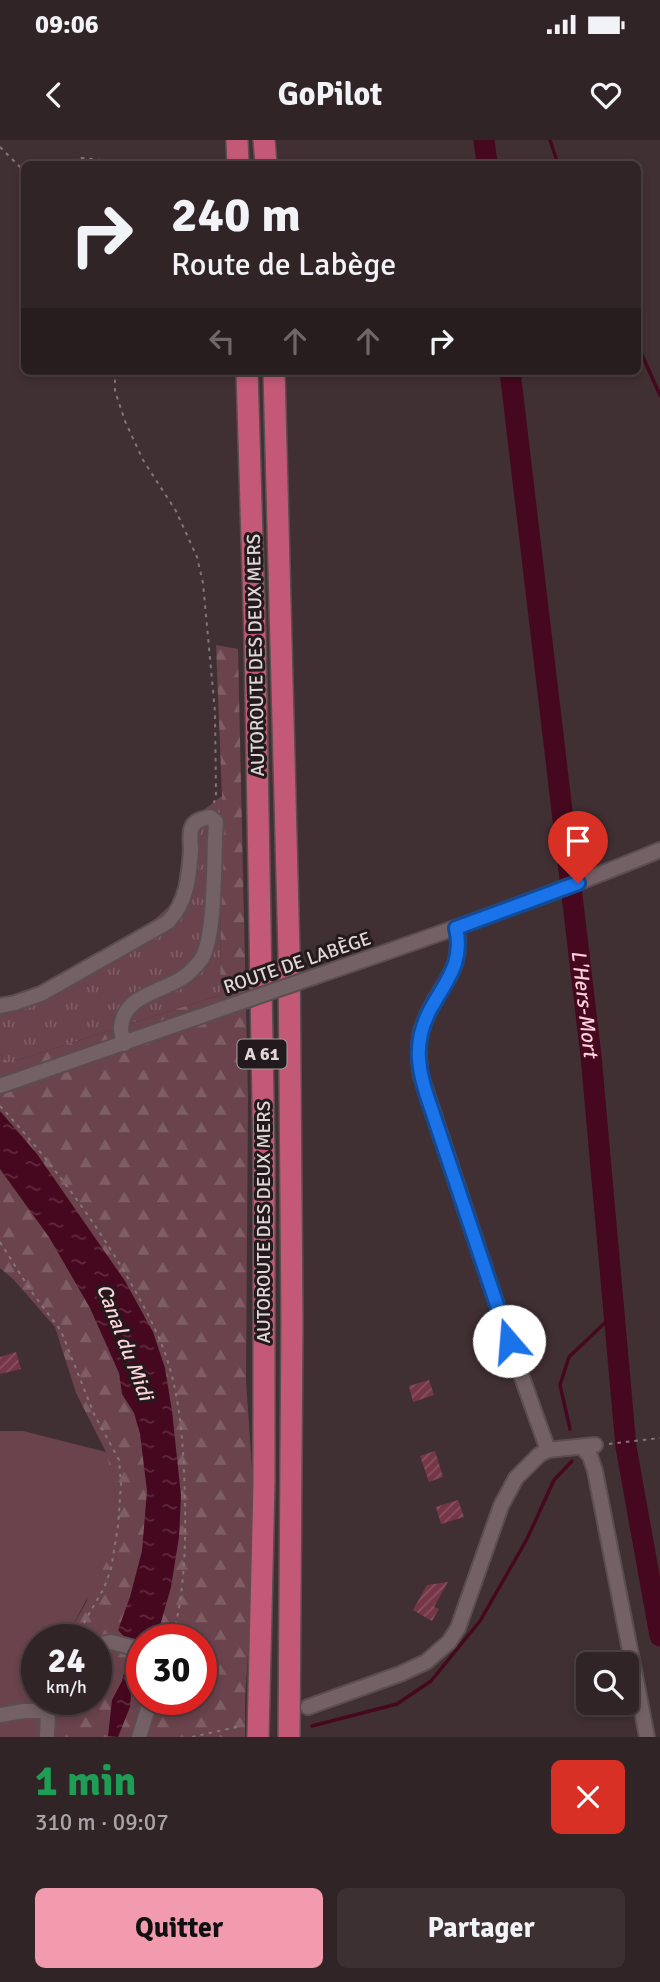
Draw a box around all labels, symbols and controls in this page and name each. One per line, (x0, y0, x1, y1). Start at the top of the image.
text: 09:06 (35, 9, 99, 41)
text: GoPilot (278, 75, 382, 114)
icon: back (35, 76, 73, 114)
icon: heart (587, 76, 625, 114)
text: 240 m (171, 185, 301, 245)
icon: right (56, 189, 147, 280)
text: Route de Labège (171, 245, 396, 284)
icon: left (203, 322, 241, 360)
icon: ahead (276, 322, 314, 360)
icon: ahead (349, 322, 387, 360)
icon: right (422, 322, 460, 360)
street label: AUTOROUTE DES DEUX MERS (242, 533, 270, 776)
pin (548, 811, 608, 883)
icon: arrive (559, 822, 597, 860)
street label: ROUTE DE LABÈGE (220, 926, 374, 999)
water label: L'Hers-Mort (566, 949, 604, 1061)
road number: A 61 (238, 1040, 286, 1069)
street label: AUTOROUTE DES DEUX MERS (252, 1101, 276, 1343)
water label: Canal du Midi (91, 1280, 160, 1406)
position arrow (472, 1304, 546, 1378)
speed limit sign: 30 (126, 1624, 217, 1715)
text: 24 (48, 1639, 85, 1682)
map controls (576, 1652, 639, 1715)
button: search (576, 1652, 639, 1715)
text: km/h (46, 1676, 87, 1698)
text: 1 min (35, 1756, 136, 1807)
button: close (551, 1760, 625, 1834)
text: 310 m · 09:07 (35, 1808, 169, 1837)
button: Quitter (35, 1888, 323, 1968)
button: Partager (337, 1888, 625, 1968)

